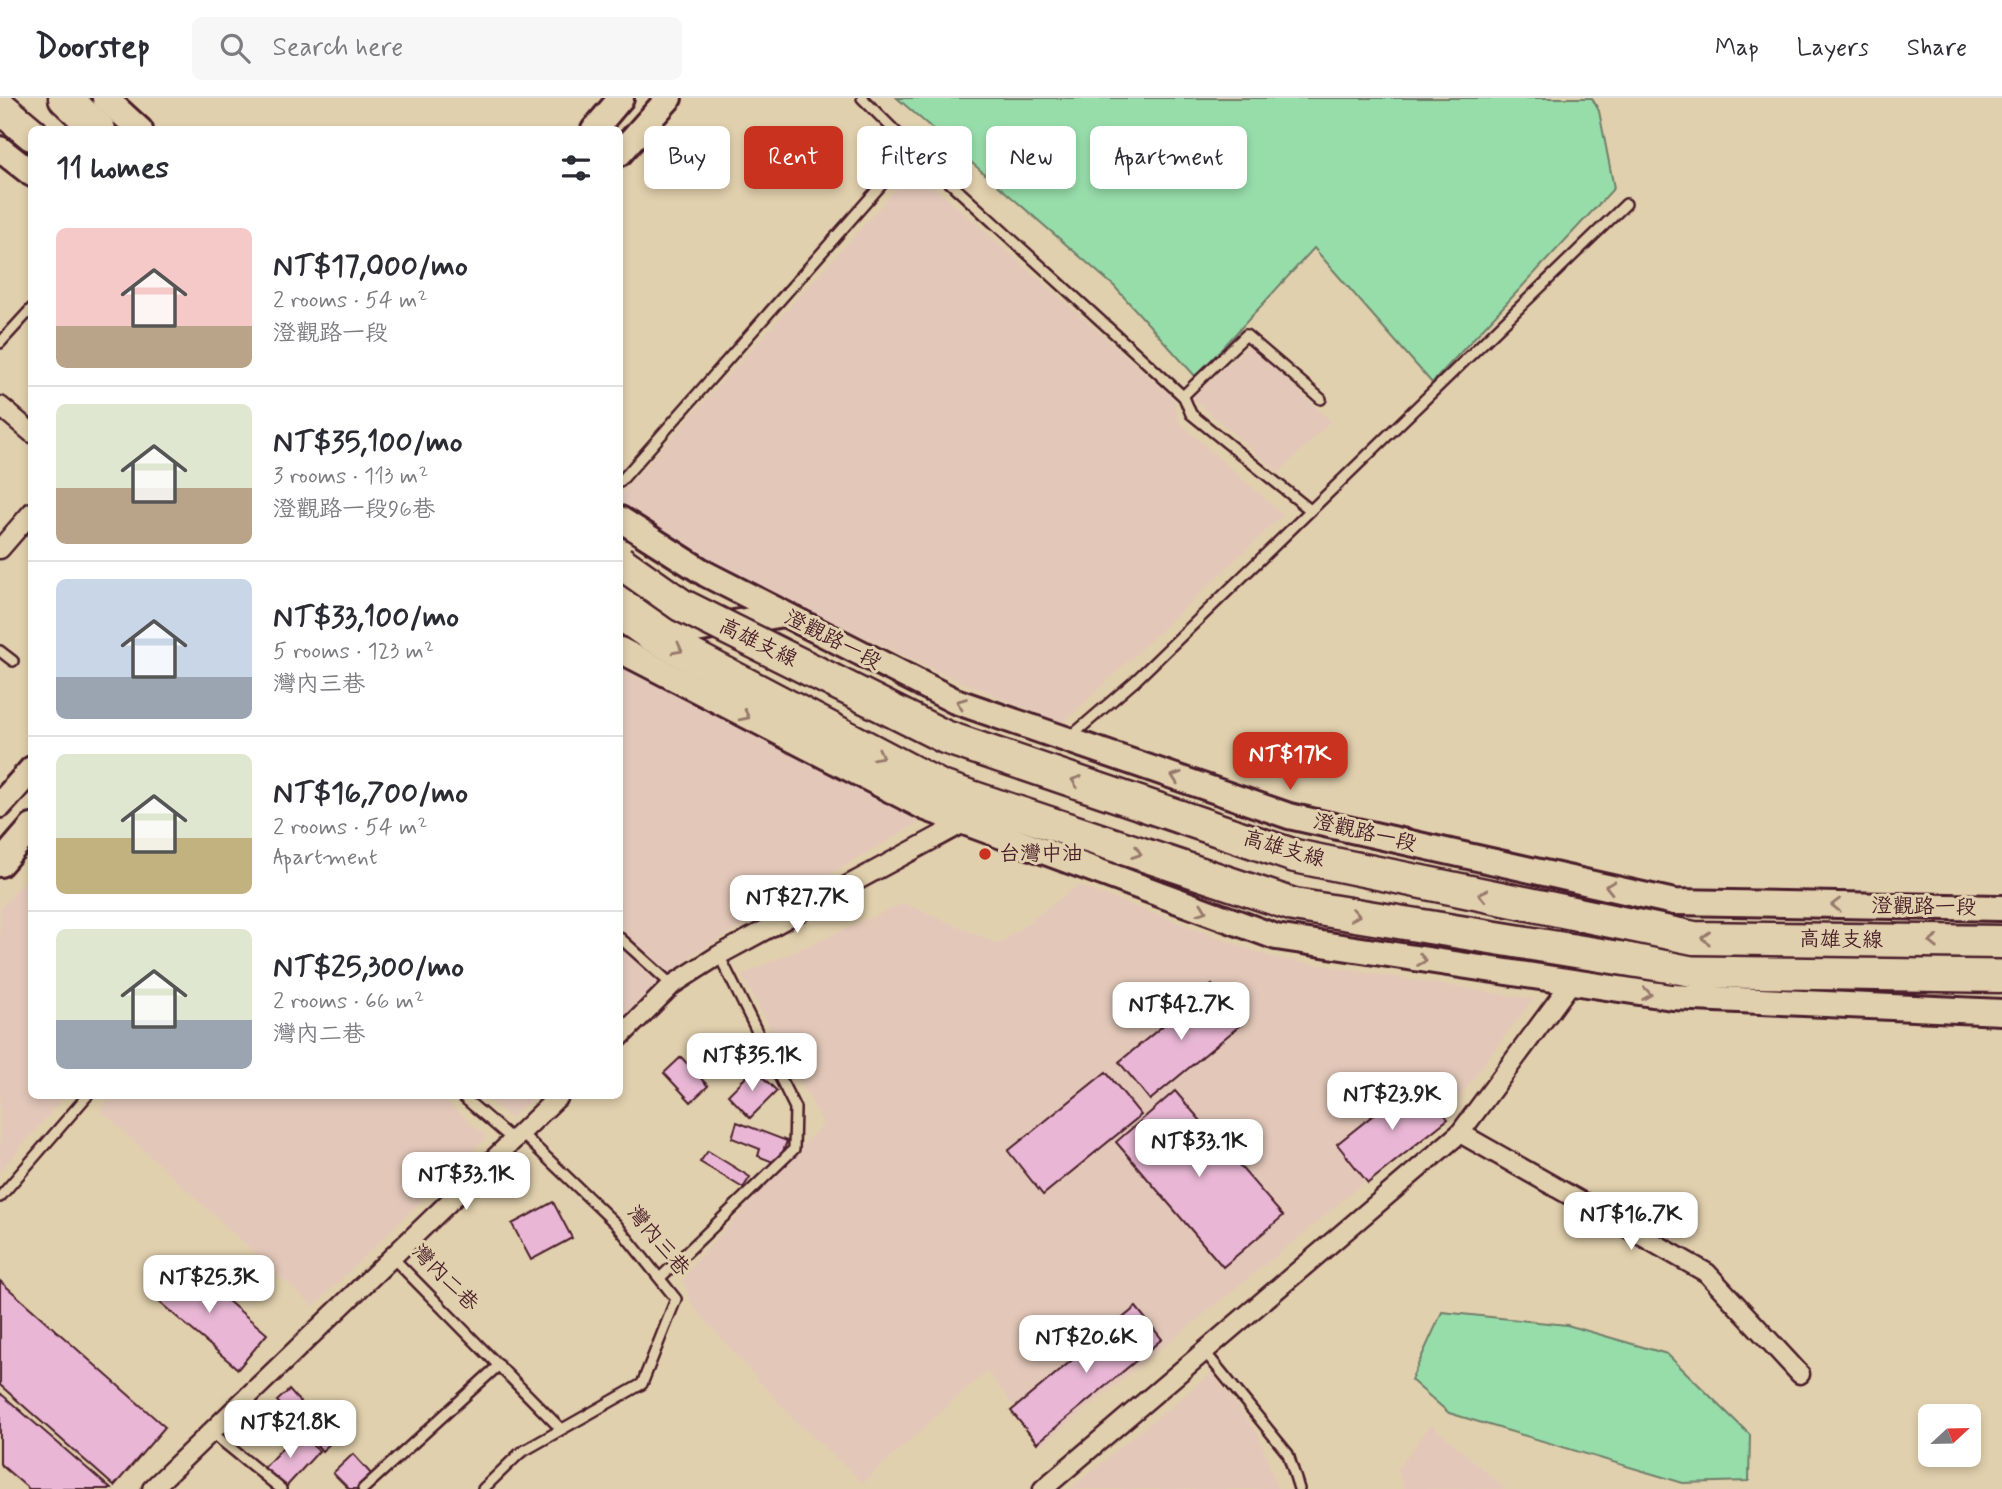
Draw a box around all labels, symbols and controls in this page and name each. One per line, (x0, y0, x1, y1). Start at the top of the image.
search box (192, 17, 682, 80)
text: Doorstep (35, 26, 150, 70)
icon: search (216, 29, 254, 67)
text: Search here (272, 31, 403, 65)
text: Map (1715, 33, 1759, 64)
text: Layers (1797, 33, 1869, 64)
text: Share (1907, 33, 1967, 64)
chip: Buy (644, 126, 730, 189)
chip: Rent (744, 126, 843, 189)
chip: Filters (857, 126, 972, 189)
chip: New (986, 126, 1076, 189)
chip: Apartment (1090, 126, 1247, 189)
text: 11 homes (56, 149, 169, 188)
icon: filters (557, 149, 595, 187)
text: NT$17,000/mo (273, 247, 468, 286)
icon: home (112, 256, 196, 340)
text: 2 rooms · 54 m² (273, 286, 427, 316)
text: 澄觀路一段 (273, 319, 388, 349)
text: NT$35,100/mo (273, 423, 462, 462)
icon: home (112, 432, 196, 516)
text: 3 rooms · 113 m² (273, 462, 428, 492)
text: 澄觀路一段96巷 (273, 495, 435, 525)
text: NT$33,100/mo (273, 598, 459, 637)
street label: 澄觀路一段 (780, 604, 886, 676)
icon: home (112, 607, 196, 691)
street label: 高雄支線 (714, 612, 802, 674)
text: 5 rooms · 123 m² (273, 637, 434, 667)
one-way arrow (670, 640, 683, 654)
text: 灣內三巷 (273, 670, 365, 700)
one-way arrow (956, 697, 968, 711)
one-way arrow (738, 707, 750, 721)
pin: NT$17K (1233, 732, 1347, 792)
text: NT$17K (1249, 740, 1331, 770)
one-way arrow (872, 746, 884, 760)
one-way arrow (1171, 771, 1183, 785)
text: NT$16,700/mo (273, 774, 468, 813)
one-way arrow (1070, 775, 1083, 789)
icon: home (112, 782, 196, 866)
street label: 澄觀路一段 (1311, 808, 1419, 858)
text: 2 rooms · 54 m² (273, 813, 427, 843)
street label: 高雄支線 (1240, 824, 1328, 874)
place label: 台灣中油 (999, 840, 1083, 868)
text: Apartment (273, 843, 378, 873)
one-way arrow (1130, 845, 1142, 859)
marker: 台灣中油 (977, 846, 993, 862)
pin: NT$27.7K (725, 876, 869, 935)
one-way arrow (1604, 881, 1616, 896)
text: NT$27.7K (746, 883, 848, 913)
one-way arrow (1477, 888, 1489, 903)
street label: 澄觀路一段 (1871, 892, 1977, 922)
one-way arrow (1830, 897, 1841, 913)
one-way arrow (1195, 901, 1207, 915)
one-way arrow (1349, 907, 1361, 922)
street label: 高雄支線 (1799, 925, 1883, 955)
one-way arrow (1701, 931, 1712, 946)
one-way arrow (1928, 934, 1939, 949)
text: NT$25,300/mo (273, 948, 464, 987)
one-way arrow (1417, 952, 1428, 967)
icon: home (112, 957, 196, 1041)
pin: NT$42.7K (1109, 982, 1253, 1042)
one-way arrow (1642, 986, 1653, 1001)
text: 2 rooms · 66 m² (273, 987, 424, 1017)
text: NT$42.7K (1129, 990, 1234, 1020)
text: 灣內二巷 (273, 1020, 365, 1050)
pin: NT$35.1K (680, 1034, 824, 1093)
text: NT$35.1K (703, 1041, 801, 1071)
pin: NT$23.9K (1320, 1072, 1464, 1132)
text: NT$23.9K (1343, 1080, 1441, 1110)
pin: NT$33.1K (1127, 1119, 1271, 1179)
text: NT$33.1K (1151, 1127, 1247, 1157)
pin: NT$33.1K (394, 1152, 538, 1212)
text: NT$33.1K (418, 1160, 514, 1190)
pin: NT$16.7K (1559, 1192, 1703, 1252)
street label: 灣內三巷 (620, 1200, 696, 1282)
text: NT$16.7K (1580, 1200, 1682, 1230)
street label: 灣內二巷 (405, 1238, 485, 1318)
pin: NT$25.3K (137, 1256, 281, 1315)
text: NT$25.3K (159, 1263, 259, 1293)
pin: NT$20.6K (1014, 1316, 1158, 1375)
text: NT$20.6K (1035, 1323, 1137, 1353)
pin: NT$21.8K (218, 1400, 362, 1460)
north arrow (1918, 1404, 1981, 1466)
map controls (1918, 1404, 1981, 1467)
text: NT$21.8K (240, 1408, 340, 1438)

